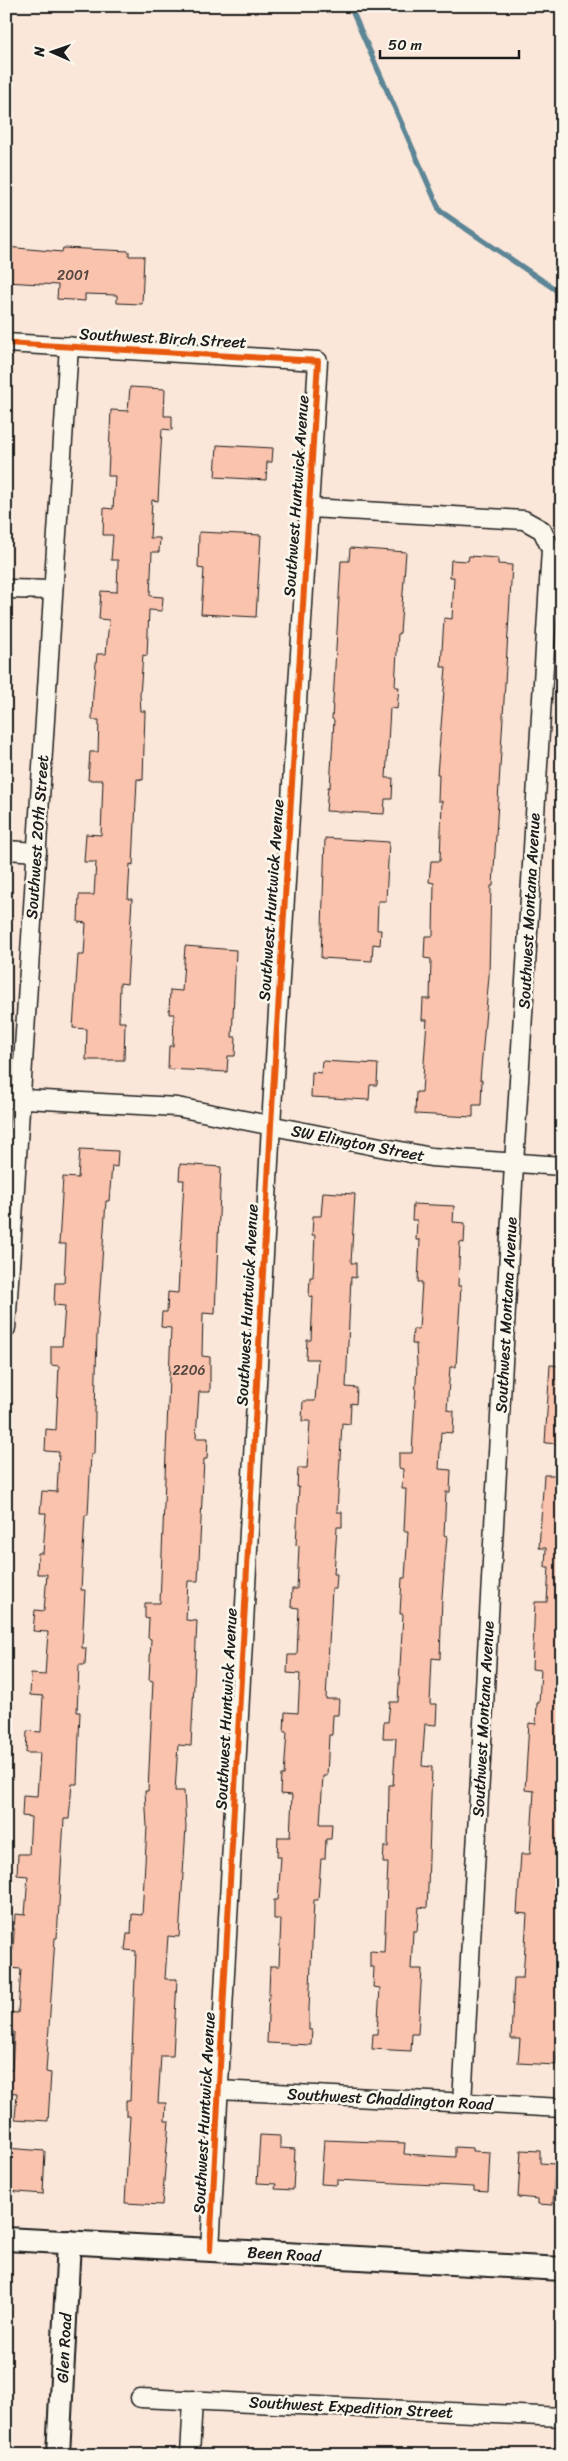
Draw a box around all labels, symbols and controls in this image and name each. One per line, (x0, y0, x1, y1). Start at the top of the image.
north arrow (28, 28, 78, 78)
scale bar (380, 28, 519, 60)
text: 50 m (388, 32, 423, 58)
text: N (27, 46, 52, 58)
house number: 2001 (57, 263, 89, 288)
street label: Southwest Birch Street (79, 319, 247, 357)
street label: Southwest Huntwick Avenue (274, 394, 318, 598)
street label: Southwest 20th Street (17, 754, 57, 920)
street label: Southwest Huntwick Avenue (249, 798, 293, 1002)
street label: Southwest Montana Avenue (509, 812, 549, 1010)
street label: SW Elington Street (289, 1116, 427, 1170)
street label: Southwest Huntwick Avenue (227, 1203, 267, 1407)
street label: Southwest Montana Avenue (486, 1216, 526, 1414)
house number: 2206 (173, 1358, 206, 1383)
street label: Southwest Huntwick Avenue (206, 1607, 246, 1811)
street label: Southwest Montana Avenue (463, 1620, 503, 1818)
street label: Southwest Huntwick Avenue (184, 2011, 224, 2215)
street label: Southwest Chaddington Road (286, 2079, 495, 2119)
street label: Been Road (247, 2238, 323, 2270)
street label: Glen Road (48, 2311, 80, 2384)
street label: Southwest Expedition Street (248, 2387, 454, 2427)

